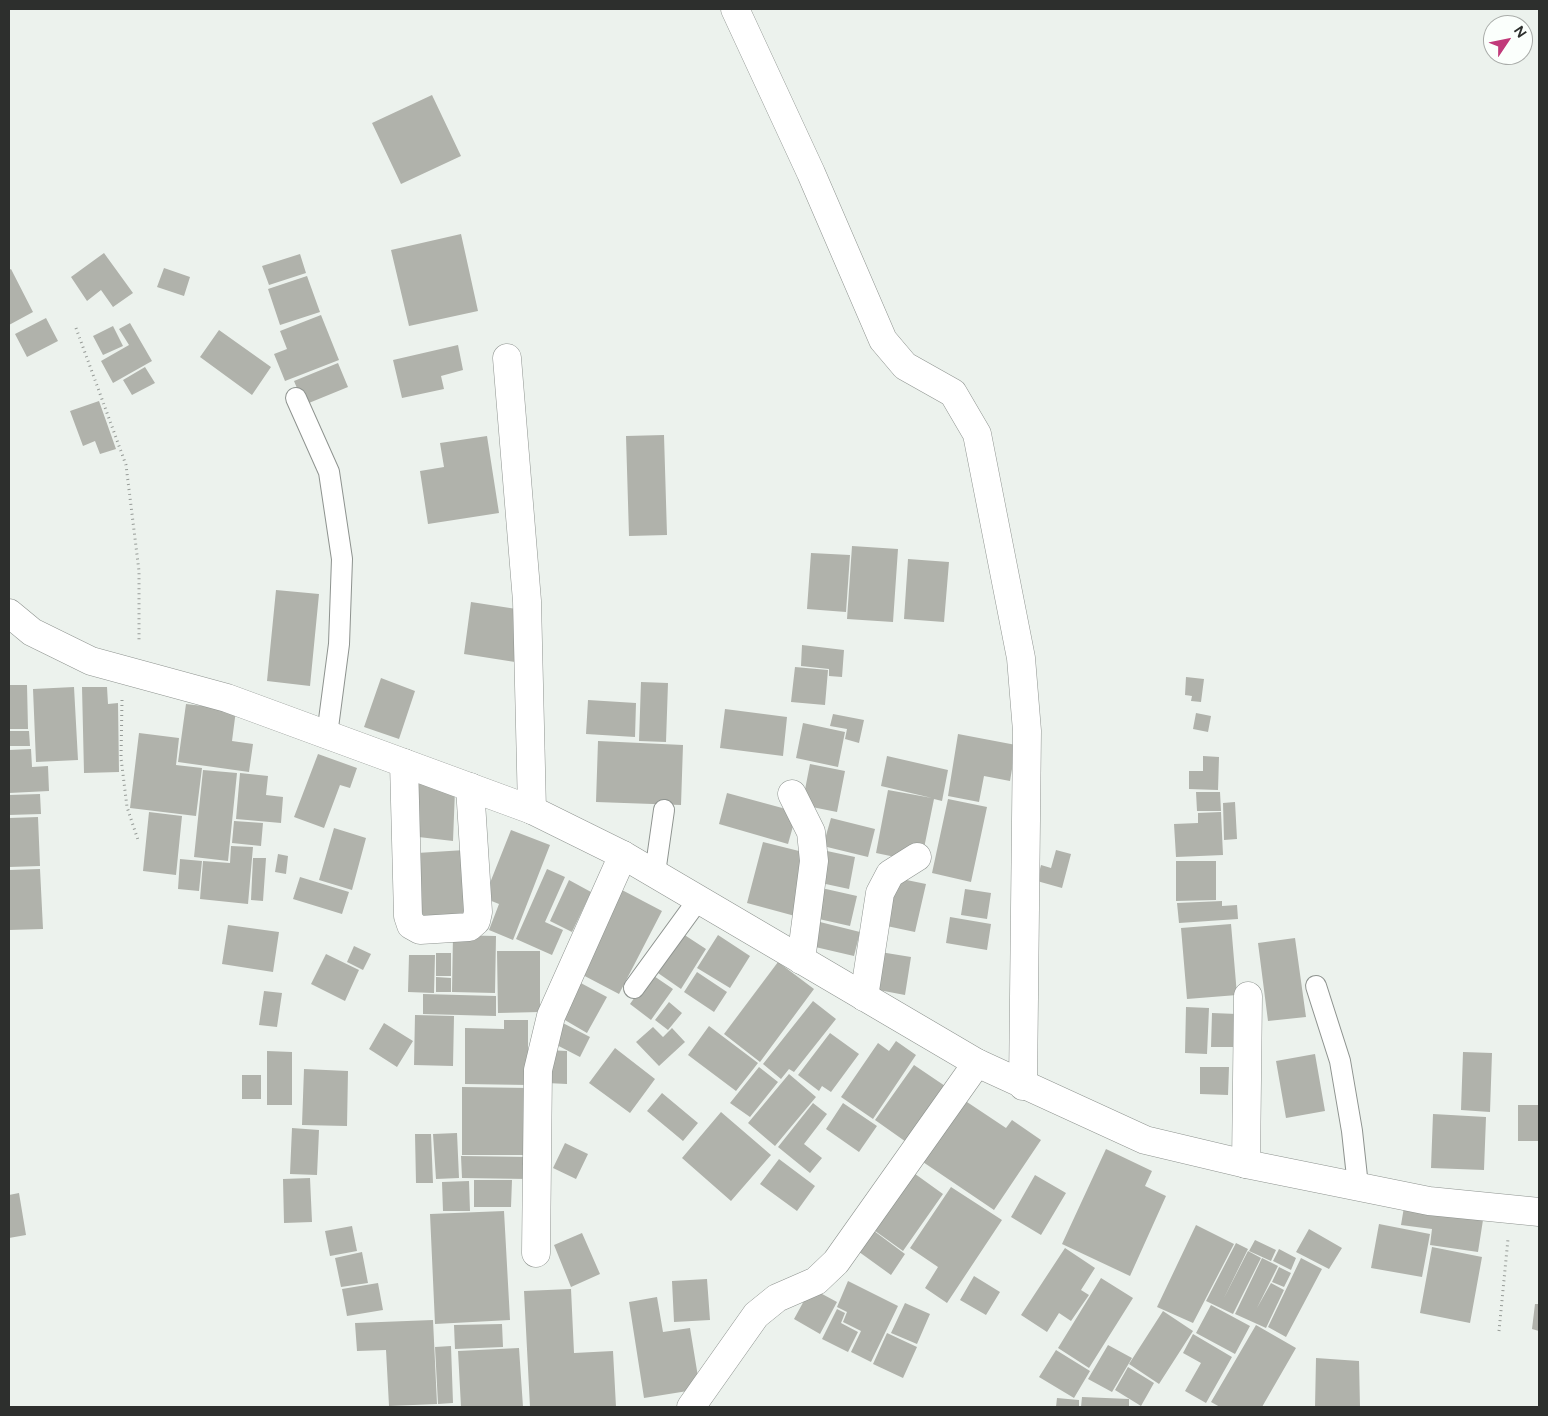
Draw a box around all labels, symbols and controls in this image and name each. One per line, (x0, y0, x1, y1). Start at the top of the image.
north arrow (1483, 15, 1533, 65)
text: N (1510, 23, 1530, 41)

